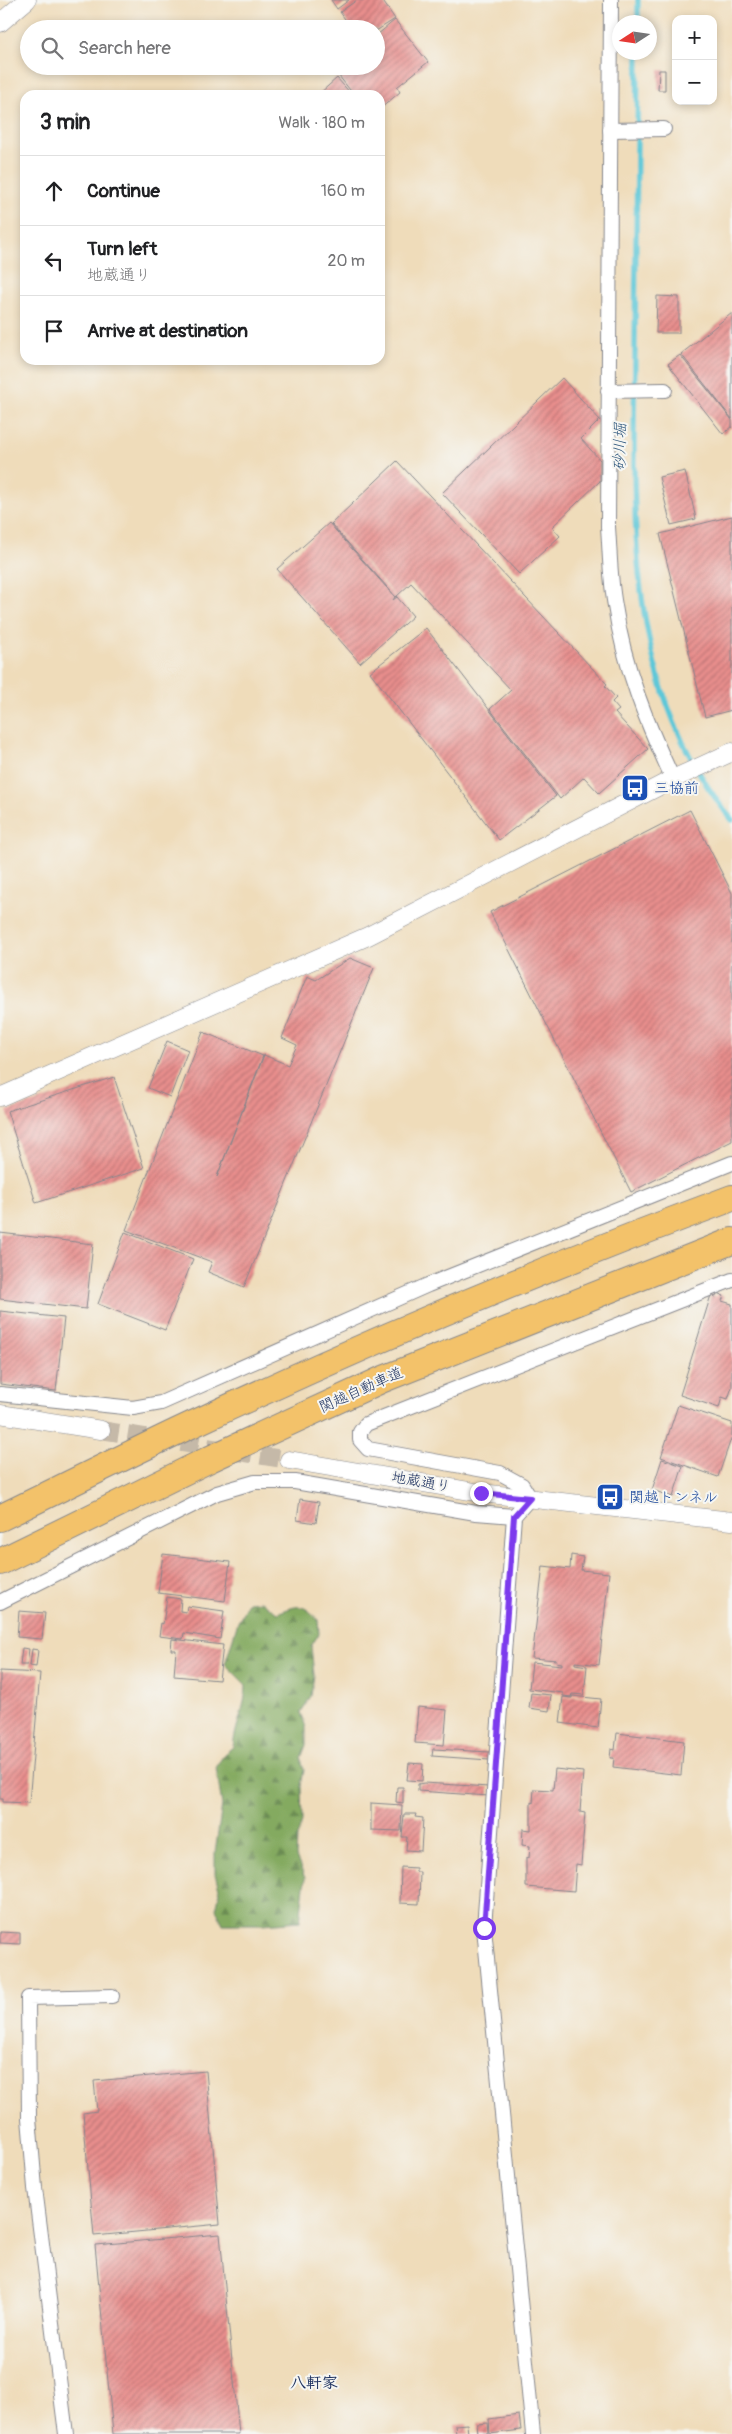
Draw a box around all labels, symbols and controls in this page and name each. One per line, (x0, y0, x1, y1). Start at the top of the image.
north arrow (612, 15, 657, 60)
map controls (672, 15, 717, 105)
button: + (672, 15, 717, 60)
search box (20, 20, 385, 75)
icon: search (38, 34, 66, 62)
text: Search here (78, 36, 171, 60)
button: − (672, 60, 717, 105)
text: 3 min (40, 109, 90, 136)
text: Walk · 180 m (278, 113, 365, 133)
icon: ahead (40, 177, 68, 205)
text: Continue (87, 179, 160, 203)
text: 160 m (321, 181, 365, 201)
text: Turn left (87, 237, 157, 261)
icon: left (40, 247, 68, 275)
text: 20 m (327, 251, 365, 271)
text: 地蔵通り (87, 265, 151, 285)
icon: arrive (40, 317, 68, 345)
text: Arrive at destination (87, 319, 248, 343)
water label: 砂川堀 (610, 422, 630, 471)
bus stop icon: 三協前 (620, 773, 650, 803)
place label: 三協前 (654, 779, 699, 798)
street label: 関越自動車道 (316, 1363, 406, 1417)
street label: 地蔵通り (390, 1467, 452, 1497)
route end (470, 1482, 493, 1505)
bus stop icon: 関越トンネル (595, 1482, 625, 1512)
place label: 関越トンネル (629, 1488, 718, 1507)
route start (473, 1917, 496, 1940)
district label: 八軒家 (290, 2373, 338, 2393)

